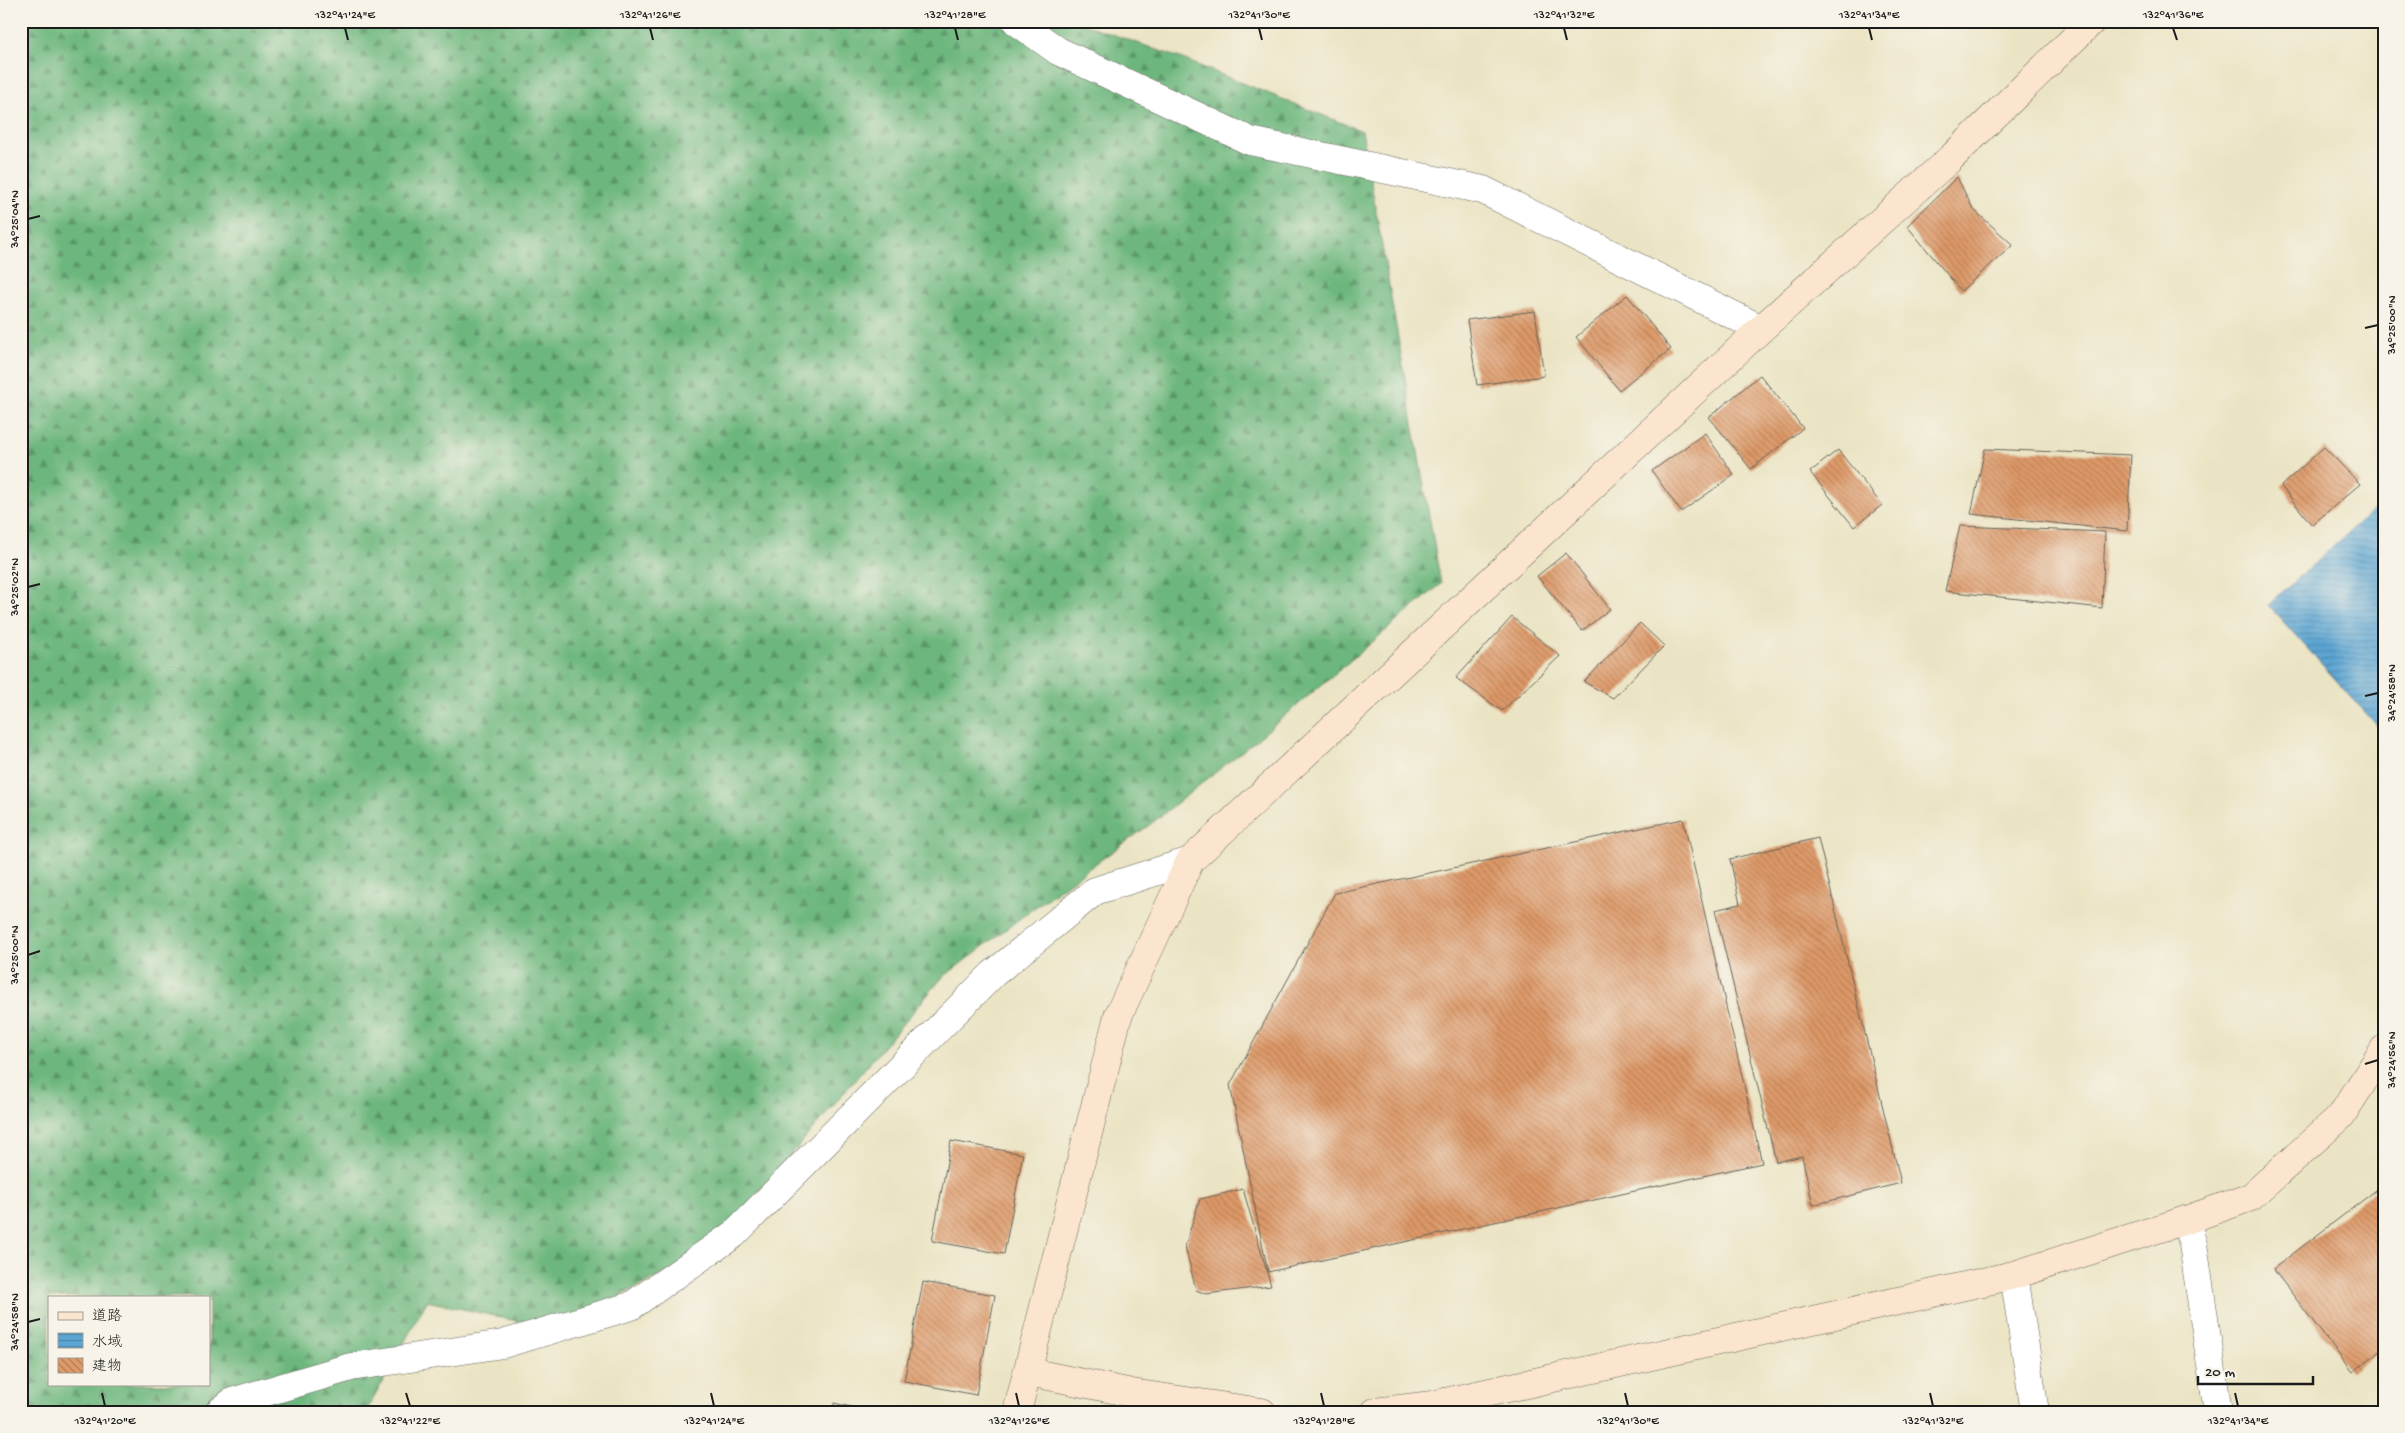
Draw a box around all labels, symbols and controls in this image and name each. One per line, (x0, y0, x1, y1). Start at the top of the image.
text: 132°41'24"E (314, 9, 375, 23)
text: 132°41'26"E (619, 9, 681, 23)
text: 132°41'28"E (924, 9, 986, 23)
text: 132°41'30"E (1227, 9, 1290, 23)
text: 132°41'32"E (1533, 9, 1595, 23)
text: 132°41'34"E (1838, 9, 1900, 23)
text: 132°41'36"E (2142, 9, 2204, 23)
text: 34°25'04"N (9, 190, 23, 249)
text: 34°25'00"N (2386, 295, 2400, 356)
text: 34°25'02"N (9, 558, 23, 617)
text: 34°24'58"N (2386, 664, 2400, 723)
text: 34°25'00"N (9, 925, 23, 986)
text: 34°24'56"N (2386, 1031, 2400, 1090)
text: 34°24'58"N (9, 1293, 23, 1352)
legend (48, 1296, 210, 1386)
text: 道路 (92, 1308, 122, 1326)
text: 水域 (92, 1333, 122, 1352)
scale bar (2198, 1353, 2312, 1385)
text: 建物 (92, 1358, 122, 1376)
text: 20 m (2205, 1364, 2235, 1382)
text: 132°41'20"E (73, 1415, 136, 1429)
text: 132°41'22"E (379, 1415, 441, 1429)
text: 132°41'24"E (683, 1415, 744, 1429)
text: 132°41'26"E (988, 1415, 1050, 1429)
text: 132°41'28"E (1293, 1415, 1355, 1429)
text: 132°41'30"E (1596, 1415, 1659, 1429)
text: 132°41'32"E (1902, 1415, 1964, 1429)
text: 132°41'34"E (2207, 1415, 2269, 1429)

